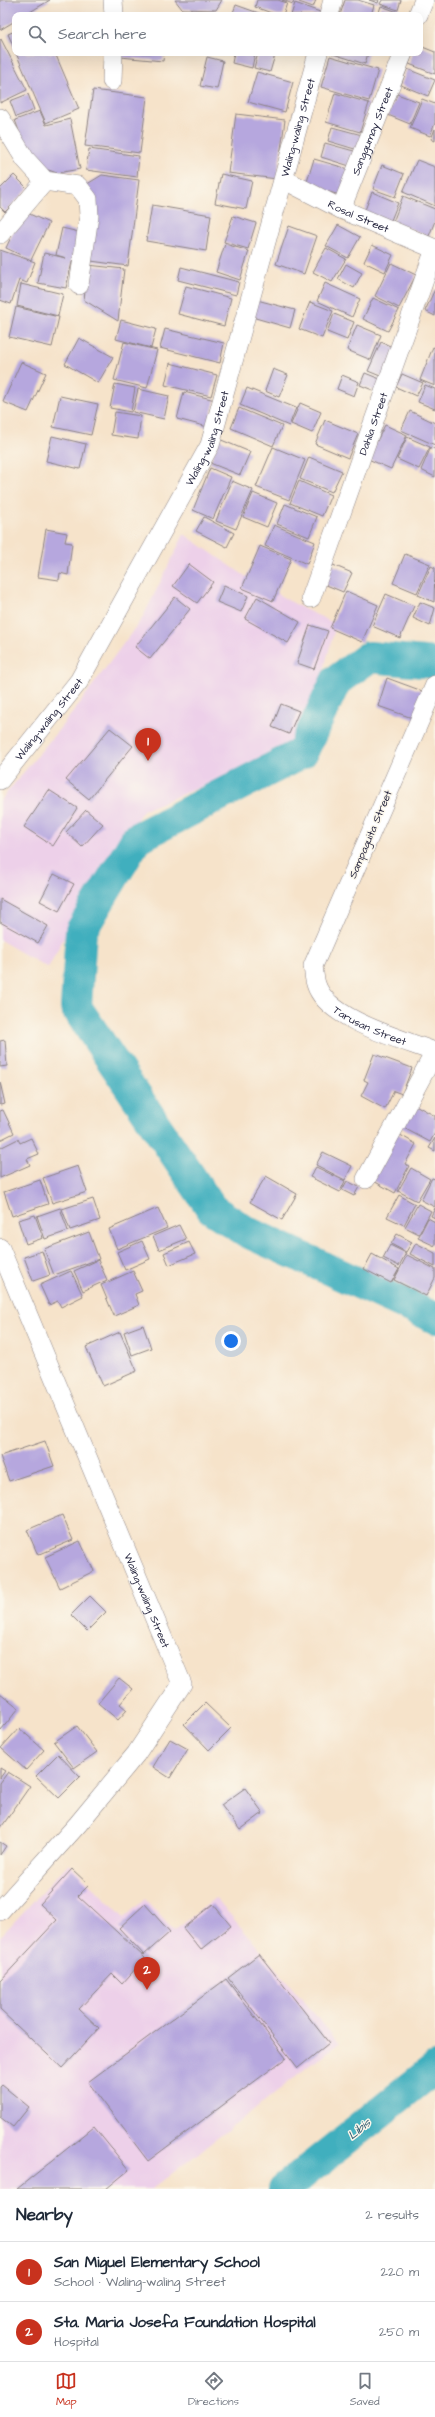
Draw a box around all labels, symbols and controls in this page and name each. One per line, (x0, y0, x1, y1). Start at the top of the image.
search box (12, 12, 423, 56)
icon: search (26, 23, 48, 45)
text: Search here (58, 24, 147, 45)
street label: Waling-waling Street (277, 76, 319, 178)
street label: Sanggumay Street (348, 84, 397, 177)
street label: Rosal Street (325, 196, 392, 237)
street label: Waling-waling Street (182, 388, 233, 488)
street label: Dahlia Street (355, 390, 392, 457)
street label: Waling-waling Street (12, 675, 87, 764)
pin: 1 (135, 728, 161, 761)
street label: Sampaguita Street (345, 787, 397, 881)
street label: Tarusan Street (330, 1002, 409, 1049)
your location (221, 1331, 241, 1351)
street label: Waling-waling Street (120, 1551, 173, 1651)
pin: 2 (134, 1957, 160, 1990)
water label: Libis (344, 2114, 375, 2144)
text: Nearby (16, 2203, 73, 2227)
text: 2 results (365, 2206, 419, 2224)
text: San Miguel Elementary School (54, 2252, 260, 2273)
text: 1 (28, 2263, 30, 2281)
text: 220 m (381, 2263, 419, 2281)
text: School · Waling-waling Street (54, 2273, 226, 2291)
text: Sta. Maria Josefa Foundation Hospital (54, 2312, 316, 2333)
text: 2 (25, 2323, 33, 2341)
text: 250 m (379, 2323, 419, 2341)
text: Hospital (54, 2333, 99, 2351)
tab: Map (55, 2370, 77, 2409)
tab: Directions (188, 2370, 239, 2409)
tab: Saved (350, 2370, 380, 2409)

